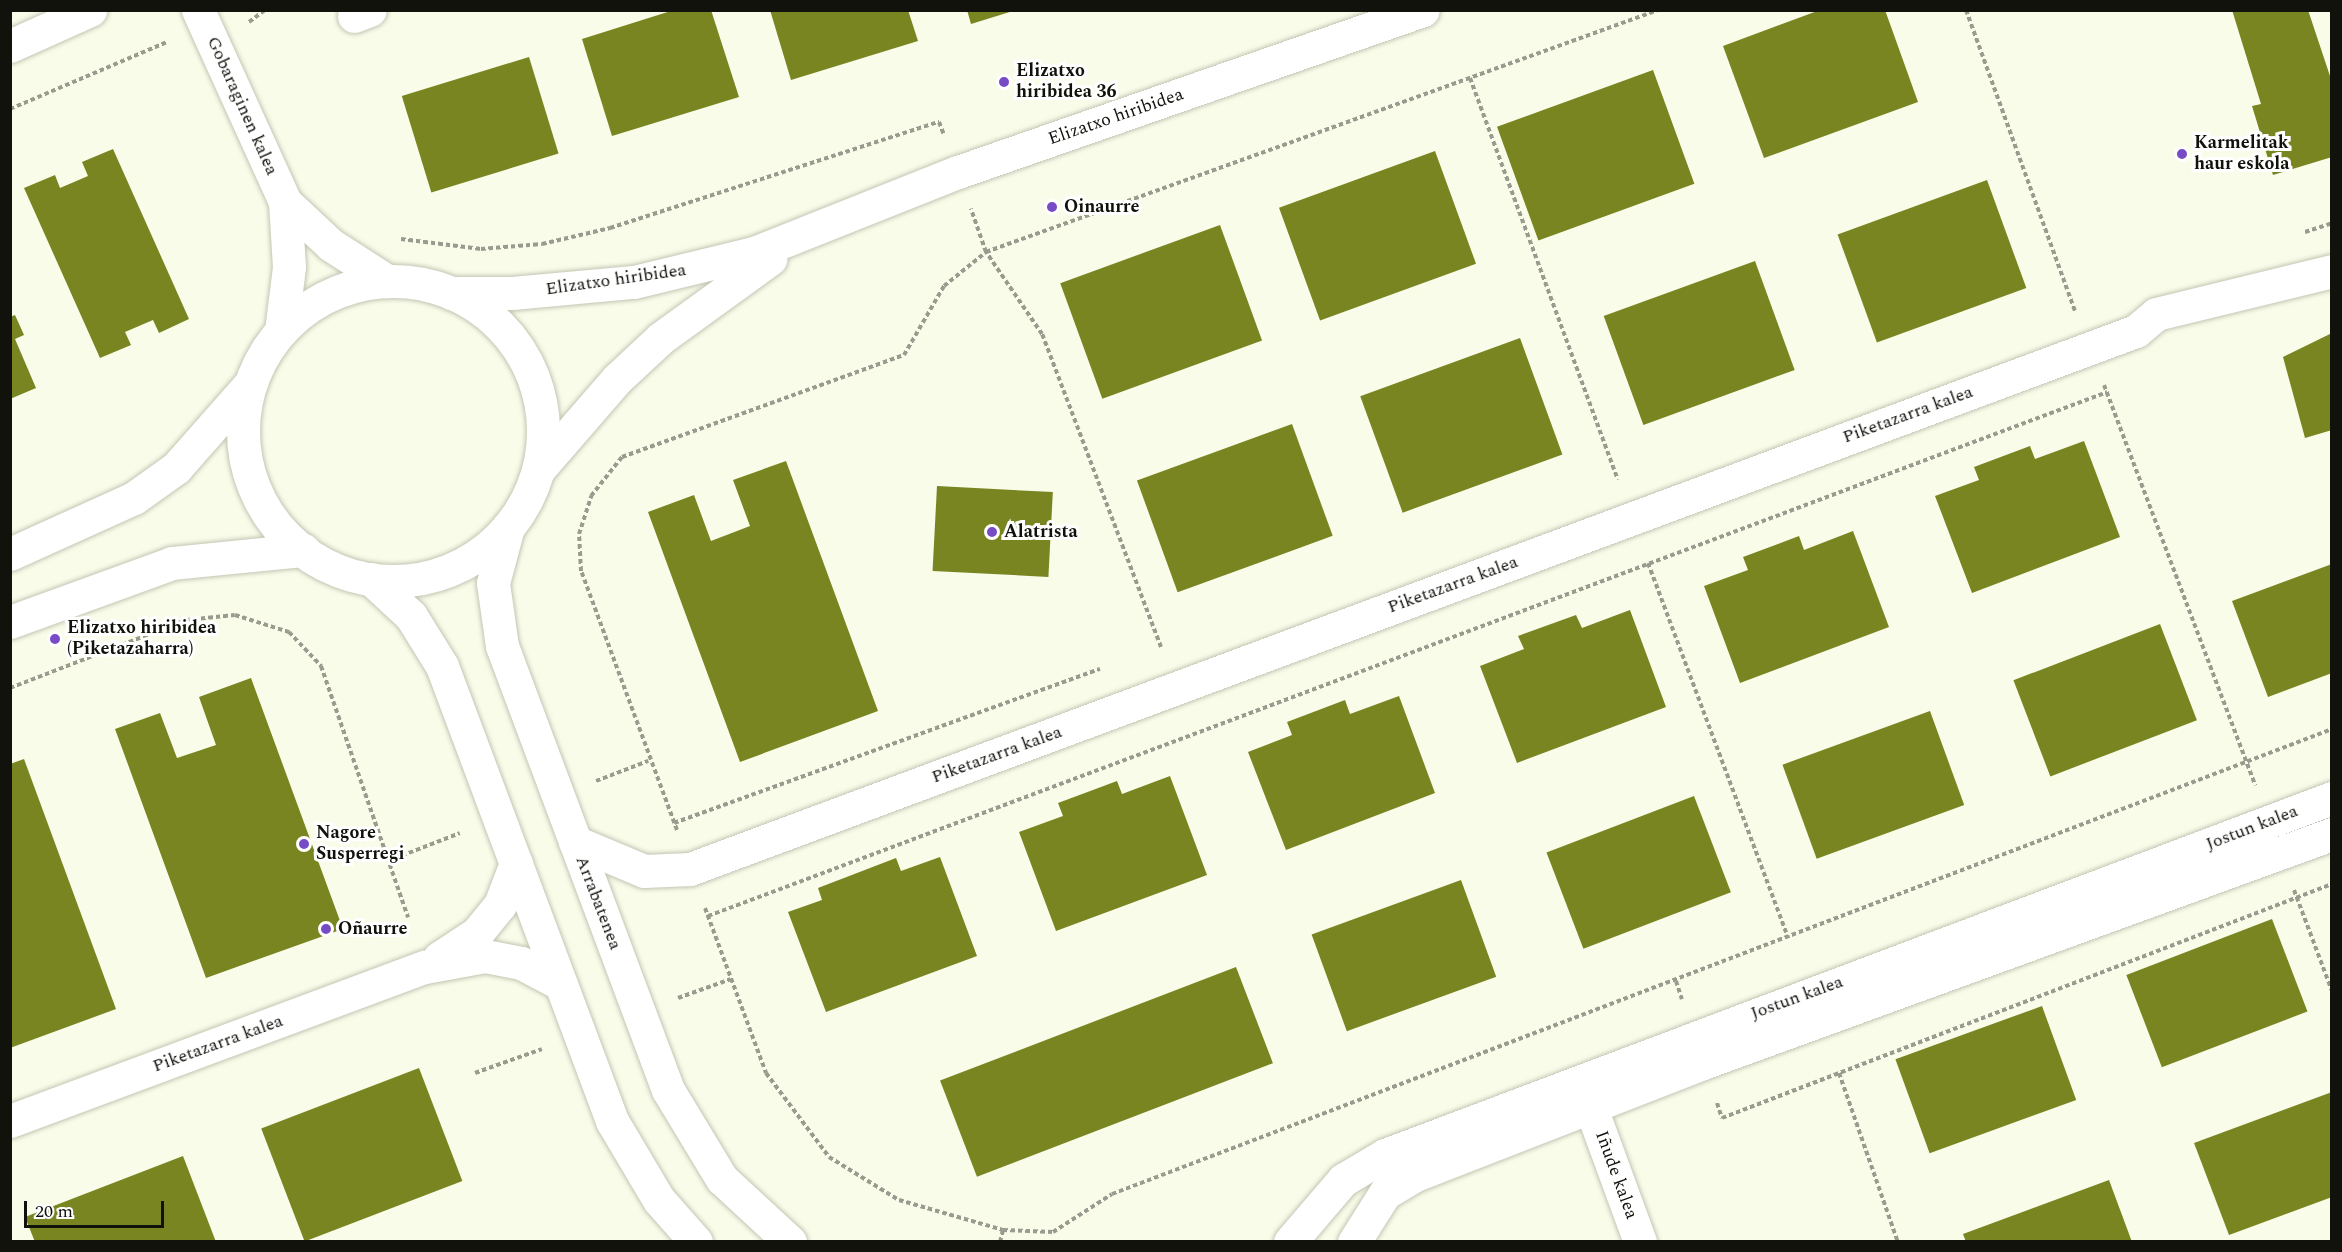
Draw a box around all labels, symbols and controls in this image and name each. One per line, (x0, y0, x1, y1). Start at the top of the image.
street label: Gobaraginen kalea (202, 33, 282, 179)
place label: Elizatxo hiribidea 36 (1016, 61, 1117, 104)
marker: Elizatxo hiribidea 36 (997, 75, 1011, 89)
street label: Elizatxo hiribidea (1046, 84, 1186, 150)
place label: Karmelitak haur eskola (2194, 133, 2289, 176)
marker: Karmelitak haur eskola (2175, 147, 2189, 161)
place label: Oinaurre (1064, 196, 1139, 218)
marker: Oinaurre (1045, 200, 1059, 214)
street label: Elizatxo hiribidea (544, 259, 688, 301)
street label: Piketazarra kalea (1840, 381, 1976, 449)
place label: Alatrista (1004, 521, 1078, 543)
marker: Alatrista (985, 525, 999, 539)
street label: Piketazarra kalea (1385, 551, 1521, 619)
place label: Elizatxo hiribidea (Piketazaharra) (67, 618, 216, 660)
marker: Elizatxo hiribidea (Piketazaharra) (48, 632, 62, 646)
street label: Piketazarra kalea (929, 721, 1065, 789)
street label: Jostun kalea (2203, 801, 2301, 855)
place label: Nagore Susperregi (316, 823, 405, 866)
marker: Nagore Susperregi (297, 837, 311, 851)
street label: Arrabatenea (570, 853, 626, 953)
place label: Oñaurre (338, 918, 407, 940)
marker: Oñaurre (319, 922, 333, 936)
street label: Jostun kalea (1748, 971, 1846, 1025)
street label: Piketazarra kalea (150, 1010, 286, 1078)
street label: Iñude kalea (1590, 1128, 1642, 1222)
scale bar (27, 1189, 166, 1227)
text: 20 m (35, 1198, 73, 1225)

